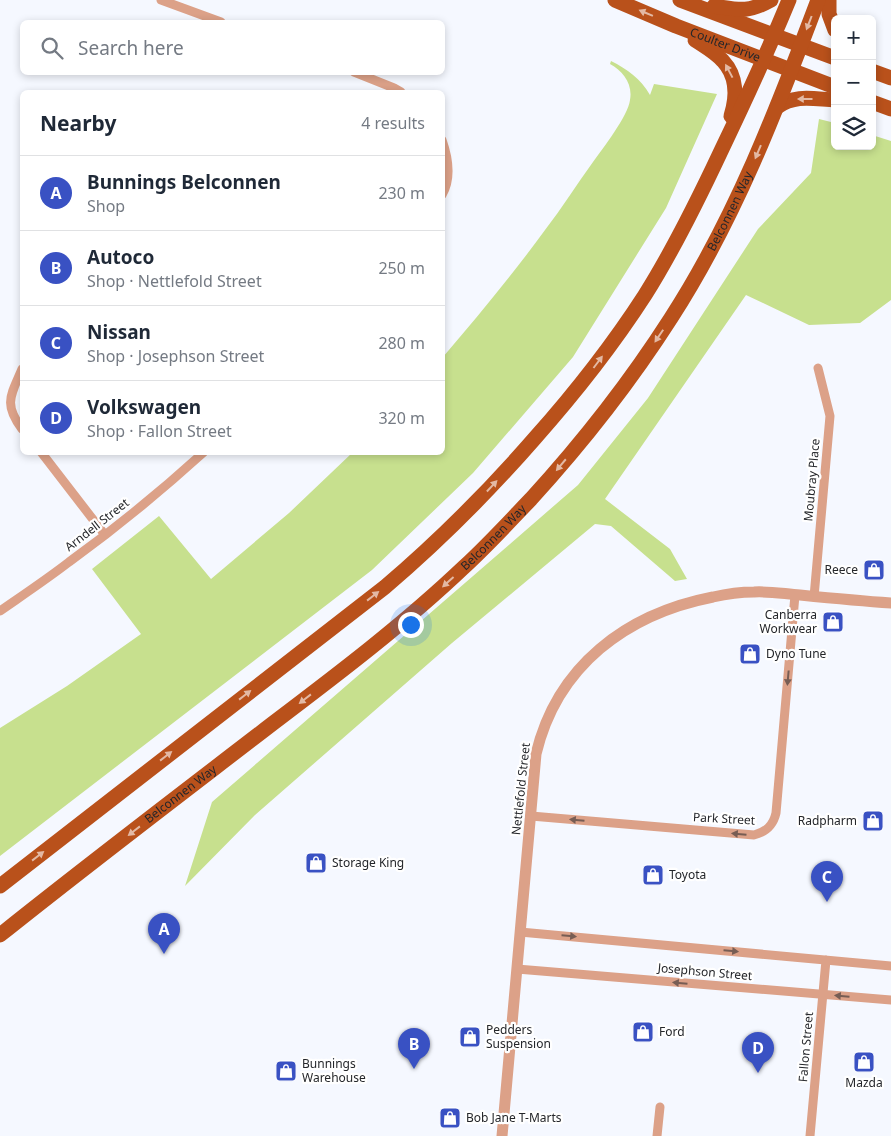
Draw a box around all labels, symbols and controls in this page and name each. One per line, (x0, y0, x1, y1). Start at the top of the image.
one-way arrow (639, 9, 653, 17)
map controls (831, 15, 876, 150)
button: + (831, 15, 876, 60)
one-way arrow (805, 16, 813, 31)
search box (20, 20, 445, 75)
street label: Coulter Drive (688, 23, 763, 66)
icon: search (38, 34, 66, 62)
text: Search here (78, 35, 184, 61)
button: − (831, 60, 876, 105)
one-way arrow (725, 64, 733, 78)
one-way arrow (796, 95, 812, 103)
button: layers (831, 105, 876, 150)
text: Nearby (40, 109, 116, 137)
text: 4 results (361, 112, 425, 134)
one-way arrow (753, 145, 761, 159)
street label: Belconnen Way (703, 168, 757, 254)
text: Bunnings Belconnen (87, 169, 281, 195)
text: A (50, 182, 62, 204)
text: 230 m (378, 182, 425, 204)
text: Shop (87, 195, 125, 217)
text: Autoco (87, 244, 154, 270)
text: B (51, 257, 61, 279)
text: 250 m (378, 257, 425, 279)
text: Shop · Nettlefold Street (87, 270, 262, 292)
text: Nissan (87, 319, 151, 345)
one-way arrow (654, 329, 664, 343)
text: C (51, 332, 61, 354)
text: 280 m (378, 332, 425, 354)
text: Shop · Josephson Street (87, 345, 264, 367)
one-way arrow (592, 356, 603, 369)
text: Volkswagen (87, 394, 201, 420)
text: D (50, 407, 62, 429)
text: 320 m (378, 407, 425, 429)
text: Shop · Fallon Street (87, 420, 232, 442)
street label: Moubray Place (799, 438, 824, 522)
one-way arrow (555, 459, 566, 472)
one-way arrow (486, 480, 498, 492)
street label: Arndell Street (61, 494, 133, 555)
street label: Belconnen Way (457, 500, 530, 574)
shop icon: Reece (862, 558, 886, 582)
place label: Reece (824, 561, 858, 578)
one-way arrow (442, 576, 454, 588)
one-way arrow (366, 590, 379, 601)
place label: Canberra Workwear (760, 606, 817, 637)
shop icon: Canberra Workwear (821, 610, 845, 634)
your location (398, 612, 424, 638)
shop icon: Dyno Tune (738, 642, 762, 666)
place label: Dyno Tune (766, 645, 827, 662)
one-way arrow (784, 671, 792, 687)
one-way arrow (238, 690, 251, 700)
one-way arrow (299, 694, 312, 705)
street label: Nettlefold Street (507, 741, 534, 836)
one-way arrow (159, 750, 172, 761)
street label: Belconnen Way (141, 760, 220, 827)
street label: Park Street (693, 808, 756, 829)
shop icon: Radpharm (861, 809, 885, 833)
place label: Radpharm (798, 812, 857, 829)
one-way arrow (569, 816, 585, 824)
one-way arrow (128, 825, 141, 836)
one-way arrow (731, 830, 747, 838)
one-way arrow (31, 850, 44, 861)
shop icon: Storage King (304, 851, 328, 875)
place label: Storage King (332, 854, 404, 871)
pin: C (811, 861, 843, 902)
shop icon: Toyota (641, 863, 665, 887)
place label: Toyota (669, 866, 706, 883)
pin: A (148, 913, 180, 954)
one-way arrow (561, 933, 577, 941)
one-way arrow (723, 947, 739, 955)
street label: Josephson Street (656, 959, 754, 984)
one-way arrow (672, 979, 688, 987)
one-way arrow (834, 992, 850, 1000)
street label: Fallon Street (794, 1010, 817, 1083)
shop icon: Ford (631, 1020, 655, 1044)
place label: Pedders Suspension (486, 1021, 551, 1052)
place label: Ford (659, 1023, 685, 1040)
shop icon: Pedders Suspension (458, 1025, 482, 1049)
pin: B (398, 1028, 430, 1069)
pin: D (742, 1032, 774, 1073)
shop icon: Mazda (852, 1050, 876, 1074)
place label: Bunnings Warehouse (302, 1055, 366, 1086)
shop icon: Bunnings Warehouse (274, 1059, 298, 1083)
place label: Mazda (845, 1074, 883, 1091)
shop icon: Bob Jane T-Marts (438, 1106, 462, 1130)
place label: Bob Jane T-Marts (466, 1109, 562, 1126)

